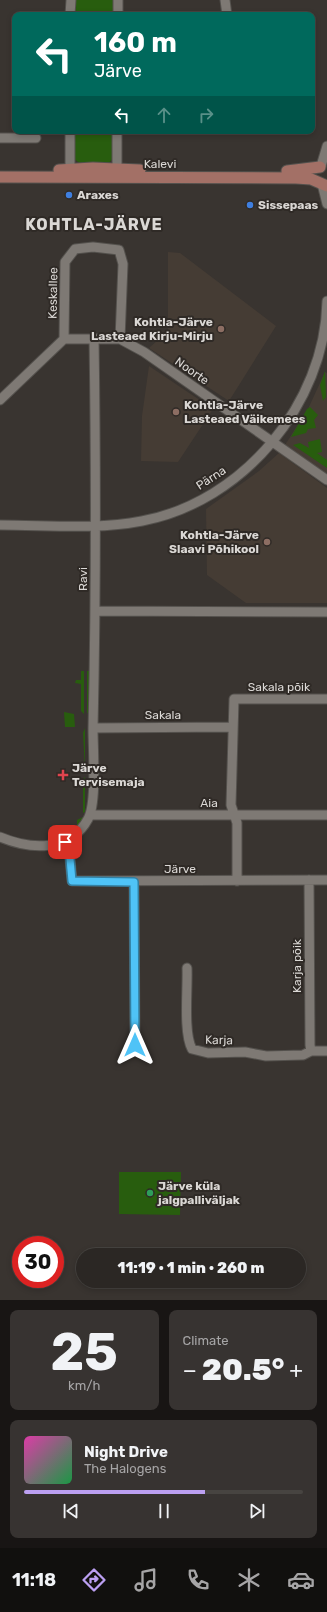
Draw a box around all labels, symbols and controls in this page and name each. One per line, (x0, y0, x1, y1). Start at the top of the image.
text: 160 m (94, 26, 177, 59)
icon: left (28, 28, 80, 80)
text: Järve (94, 60, 142, 82)
icon: left (111, 104, 133, 126)
icon: ahead (153, 104, 175, 126)
icon: right (195, 104, 217, 126)
street label: Kalevi (144, 157, 176, 171)
place label: Araxes (77, 188, 119, 202)
marker: Araxes (64, 190, 74, 200)
place label: Sissepaas (258, 198, 319, 212)
marker: Sissepaas (245, 200, 255, 210)
district label: KOHTLA-JÄRVE (25, 215, 163, 234)
street label: Keskallee (46, 267, 60, 319)
place label: Kohtla-Järve Lasteaed Kirju-Mirju (91, 315, 213, 343)
marker: Kohtla-Järve Lasteaed Kirju-Mirju (216, 324, 226, 334)
street label: Noorte (172, 354, 212, 388)
place label: Kohtla-Järve Lasteaed Väikemees (184, 398, 306, 426)
marker: Kohtla-Järve Lasteaed Väikemees (171, 407, 181, 417)
street label: Pärna (193, 463, 229, 493)
place label: Kohtla-Järve Slaavi Põhikool (169, 528, 259, 556)
marker: Kohtla-Järve Slaavi Põhikool (262, 537, 272, 547)
street label: Ravi (76, 567, 90, 591)
street label: Sakala põik (248, 680, 311, 694)
street label: Sakala (145, 708, 181, 722)
place label: Järve Tervisemaja (72, 761, 145, 789)
marker: Järve Tervisemaja (57, 769, 69, 781)
street label: Aia (200, 796, 218, 810)
pin (48, 825, 82, 859)
icon: arrive (54, 831, 76, 853)
street label: Järve (164, 862, 196, 876)
street label: Karja põik (290, 938, 304, 993)
position arrow (114, 1024, 156, 1066)
street label: Karja (205, 1033, 233, 1047)
place label: Järve küla jalgpalliväljak (157, 1179, 240, 1207)
marker: Järve küla jalgpalliväljak (145, 1188, 155, 1198)
speed limit sign: 30 (12, 1236, 64, 1288)
text: 11:19 · 1 min · 260 m (117, 1259, 265, 1277)
text: 25 (51, 1321, 118, 1383)
text: Climate (183, 1333, 229, 1348)
text: 20.5° (202, 1352, 284, 1388)
text: − (183, 1357, 197, 1384)
text: + (289, 1357, 303, 1384)
text: km/h (68, 1378, 100, 1393)
text: Night Drive (84, 1443, 168, 1461)
text: The Halogens (84, 1461, 166, 1476)
icon: previous (60, 1500, 82, 1522)
icon: pause (153, 1500, 175, 1522)
icon: next (246, 1500, 268, 1522)
icon: directions (80, 1566, 108, 1594)
icon: music (132, 1566, 160, 1594)
icon: phone (184, 1566, 212, 1594)
icon: climate (235, 1566, 263, 1594)
icon: car (287, 1566, 315, 1594)
text: 11:18 (12, 1569, 56, 1591)

